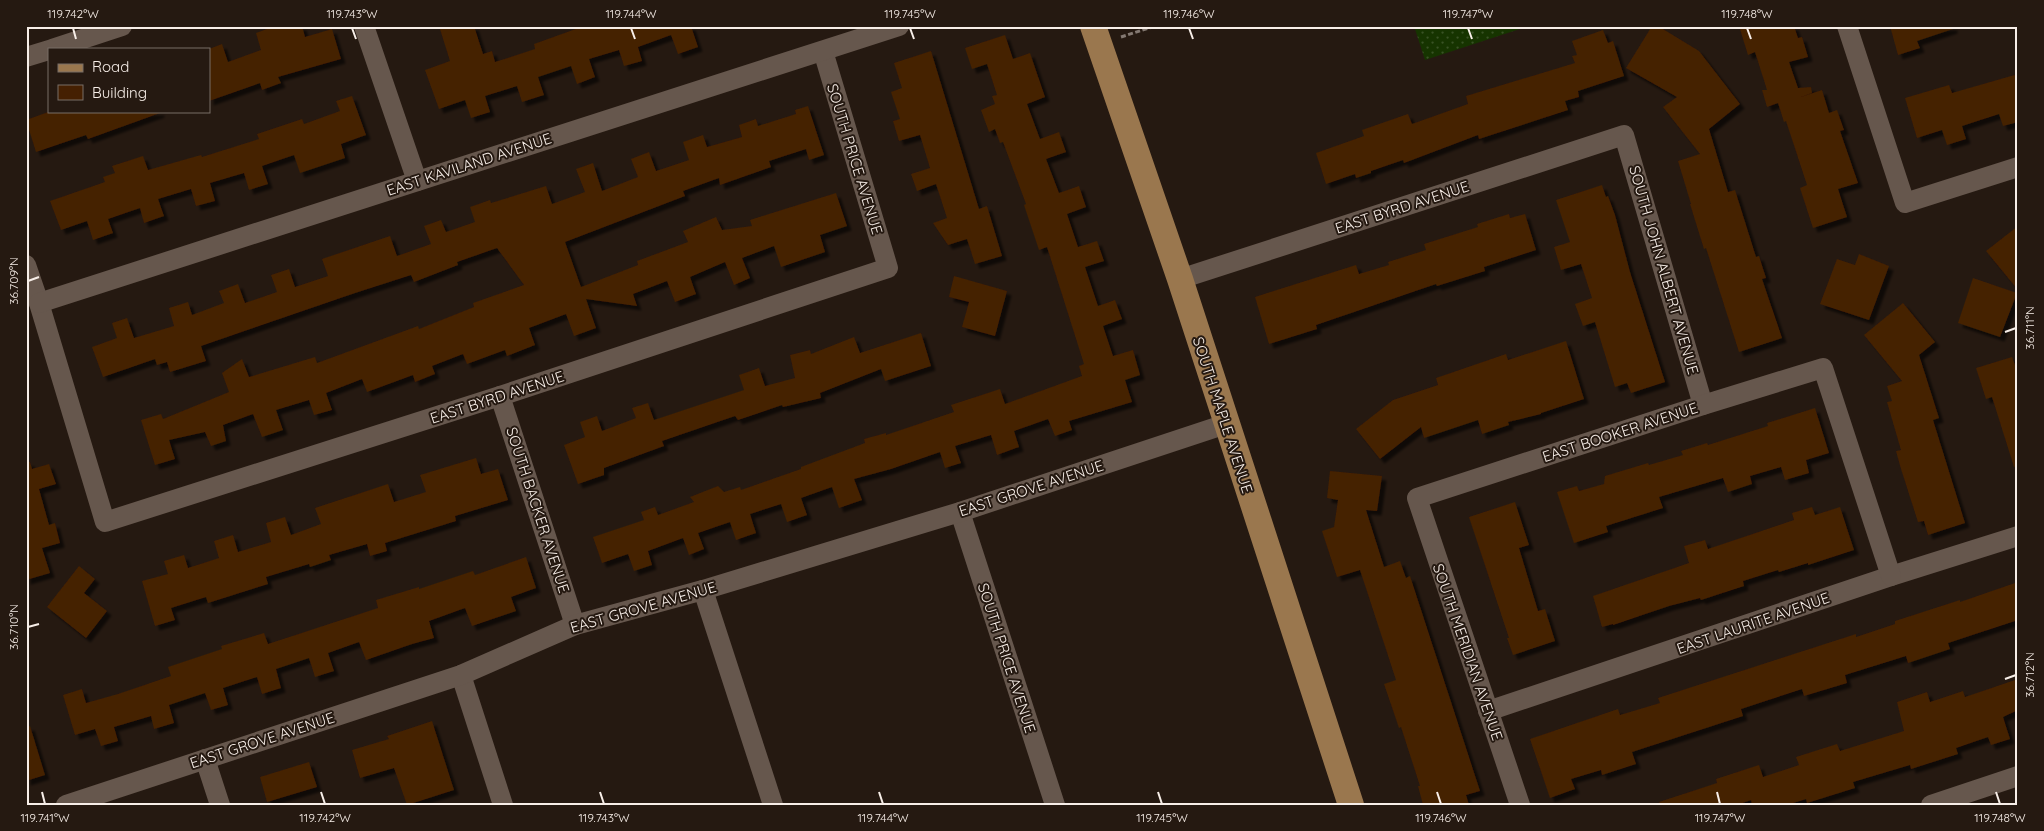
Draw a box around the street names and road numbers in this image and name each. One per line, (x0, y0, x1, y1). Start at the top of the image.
street label: SOUTH PRICE AVENUE (823, 81, 887, 237)
street label: EAST KAVILAND AVENUE (384, 128, 554, 200)
street label: SOUTH JOHN ALBERT AVENUE (1625, 163, 1703, 377)
street label: EAST BYRD AVENUE (1333, 176, 1471, 238)
street label: SOUTH MAPLE AVENUE (1189, 334, 1257, 496)
street label: EAST BYRD AVENUE (428, 366, 566, 428)
street label: EAST BOOKER AVENUE (1540, 398, 1700, 466)
street label: SOUTH BACKER AVENUE (502, 425, 574, 595)
street label: EAST GROVE AVENUE (956, 456, 1106, 520)
street label: SOUTH MERIDIAN AVENUE (1429, 561, 1507, 743)
street label: EAST GROVE AVENUE (568, 577, 718, 637)
street label: SOUTH PRICE AVENUE (974, 581, 1040, 735)
street label: EAST LAURITE AVENUE (1674, 588, 1832, 658)
street label: EAST GROVE AVENUE (187, 708, 337, 772)

